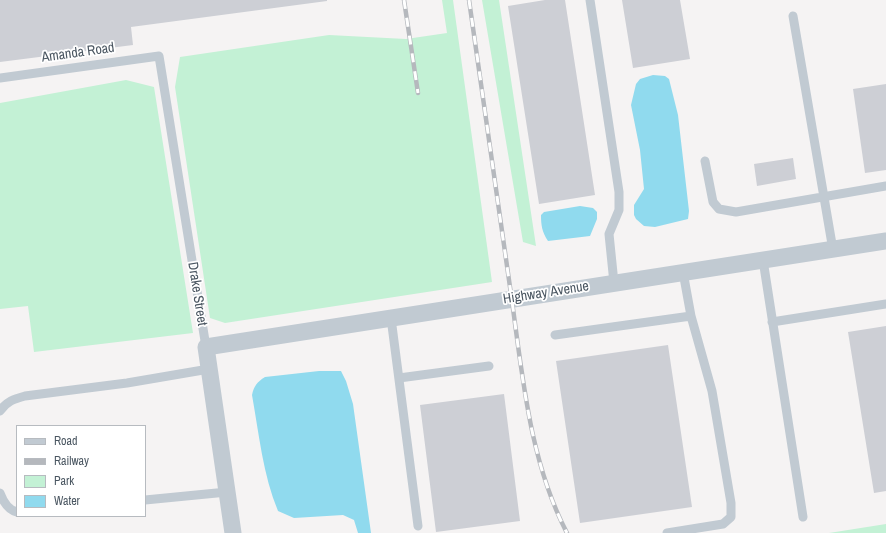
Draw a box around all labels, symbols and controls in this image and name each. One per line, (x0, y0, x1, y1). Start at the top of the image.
street label: Amanda Road (40, 40, 116, 66)
street label: Drake Street (184, 261, 210, 327)
street label: Highway Avenue (502, 278, 590, 308)
legend (16, 425, 146, 517)
text: Road (54, 433, 78, 449)
text: Railway (54, 453, 89, 469)
text: Park (54, 473, 74, 489)
text: Water (54, 493, 80, 509)

